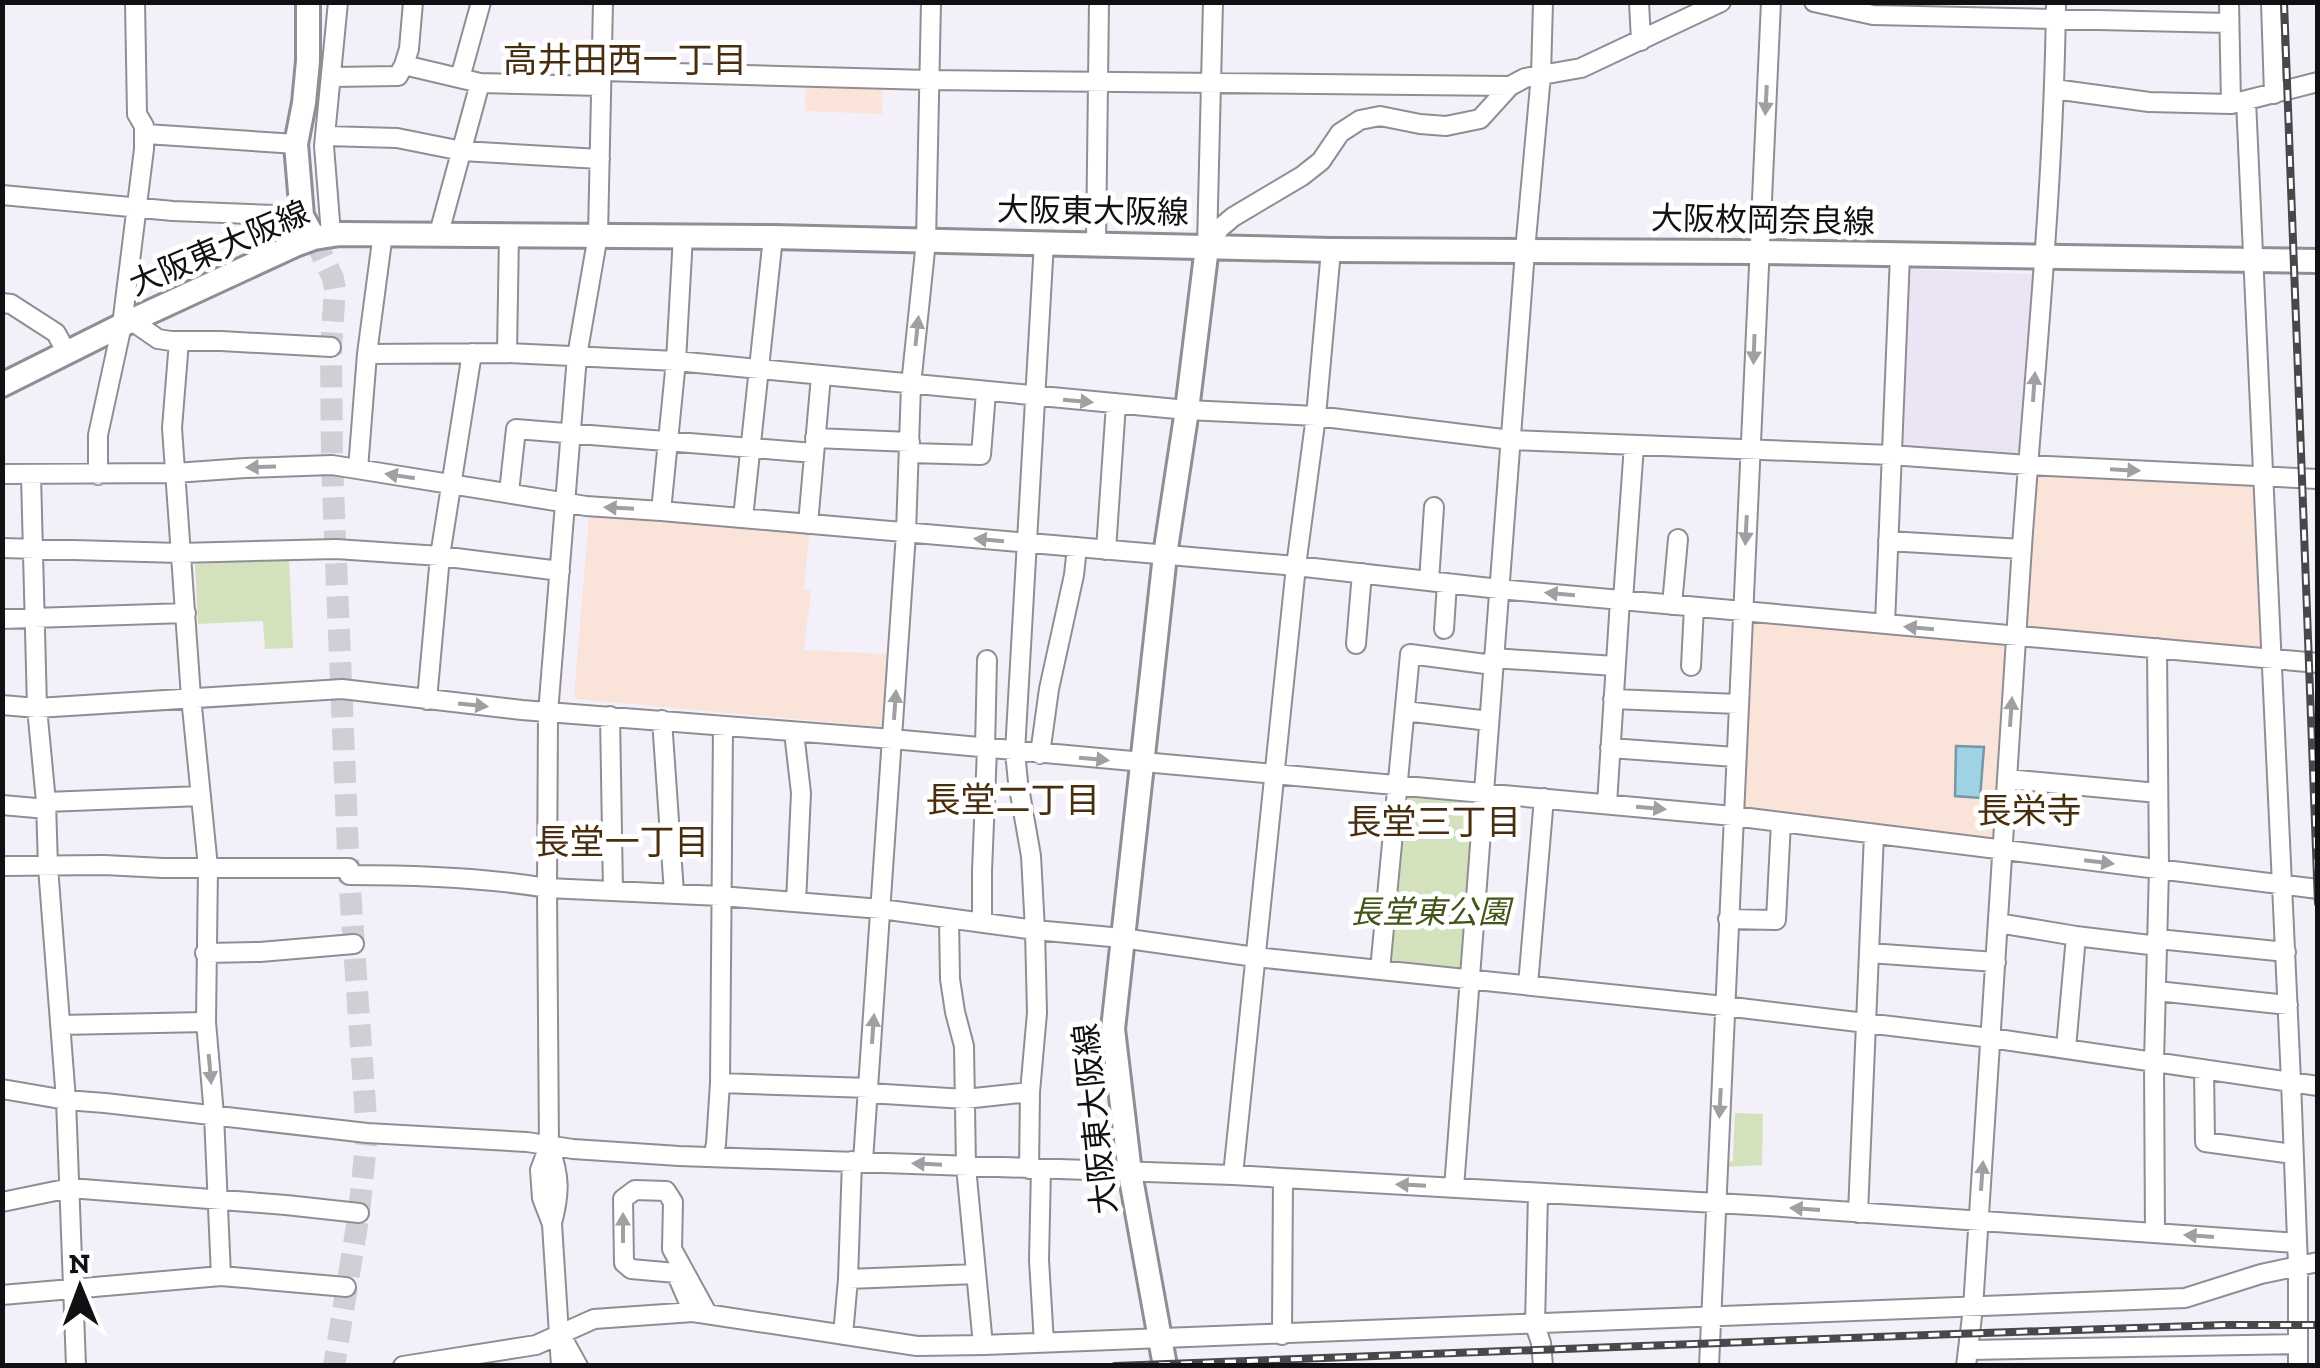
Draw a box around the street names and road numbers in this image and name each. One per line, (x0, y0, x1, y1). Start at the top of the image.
street label: 大阪東大阪線 (997, 190, 1189, 232)
street label: 大阪東大阪線 (123, 193, 315, 303)
street label: 大阪枚岡奈良線 (1651, 199, 1875, 241)
street label: 大阪東大阪線 (1066, 1022, 1124, 1216)

